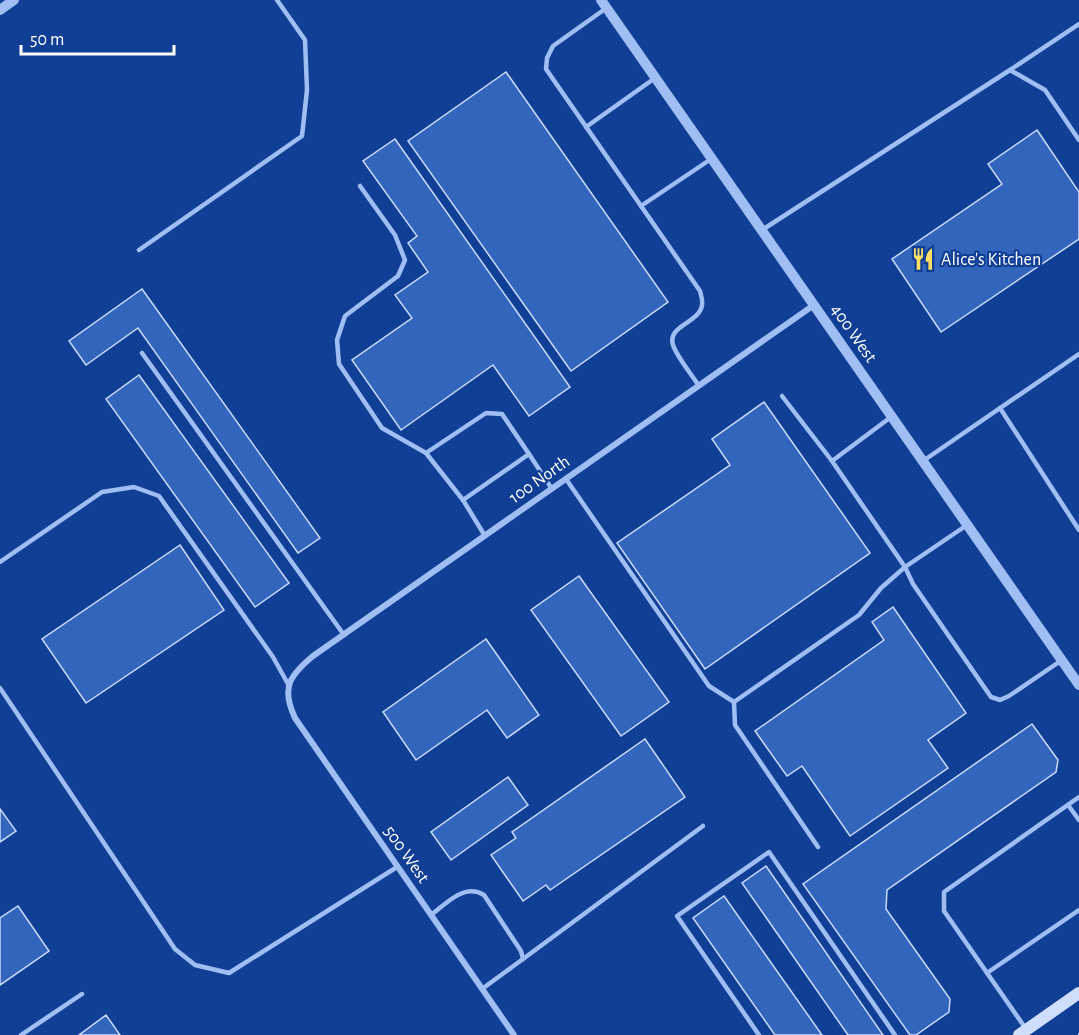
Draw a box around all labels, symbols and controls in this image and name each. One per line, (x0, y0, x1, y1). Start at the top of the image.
scale bar (21, 18, 174, 56)
text: 50 m (30, 31, 64, 49)
restaurant icon: Alice's Kitchen (910, 246, 936, 272)
place label: Alice's Kitchen (941, 251, 1041, 269)
street label: 400 West (827, 301, 880, 366)
street label: 100 North (506, 452, 573, 507)
street label: 500 West (380, 823, 432, 887)

